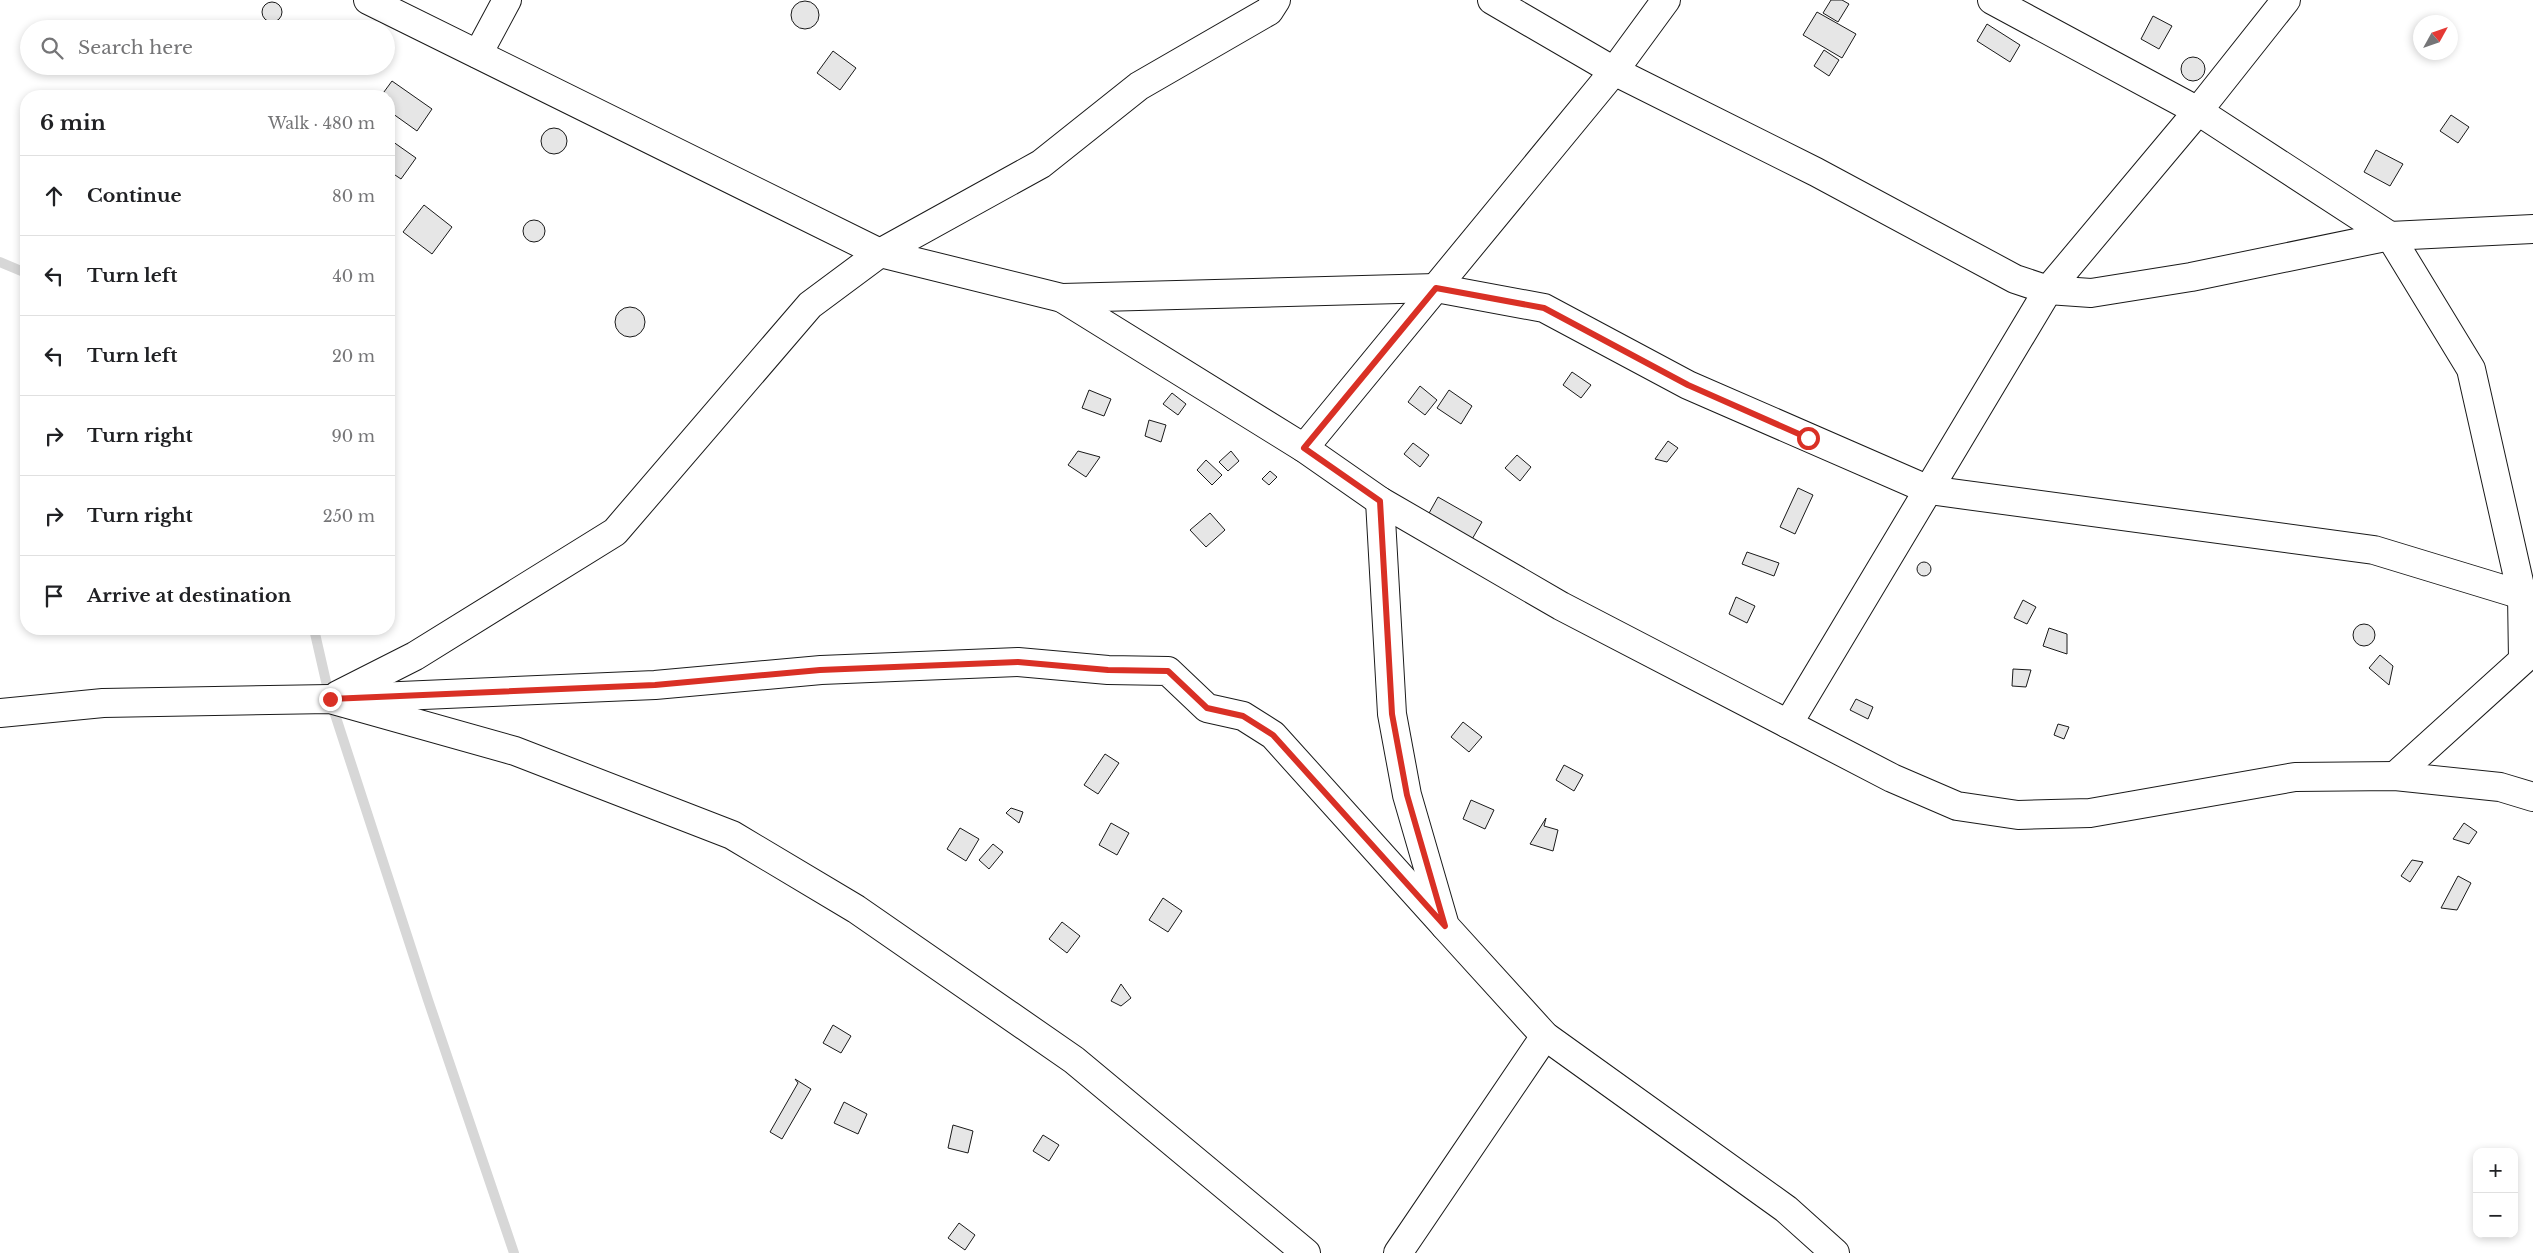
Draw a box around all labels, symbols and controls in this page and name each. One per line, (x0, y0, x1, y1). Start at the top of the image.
north arrow (2413, 15, 2458, 60)
search box (20, 20, 395, 75)
icon: search (38, 34, 66, 62)
text: Search here (78, 36, 193, 59)
text: 6 min (40, 110, 106, 136)
text: Walk · 480 m (268, 113, 375, 133)
icon: ahead (40, 182, 68, 210)
text: Continue (87, 184, 182, 207)
text: 80 m (332, 186, 375, 206)
icon: left (40, 262, 68, 290)
text: Turn left (87, 264, 178, 287)
text: 40 m (332, 266, 375, 286)
icon: left (40, 342, 68, 370)
text: Turn left (87, 344, 178, 367)
text: 20 m (332, 346, 375, 366)
icon: right (40, 422, 68, 450)
text: Turn right (87, 424, 193, 447)
text: 90 m (332, 426, 375, 446)
route start (1797, 427, 1820, 450)
icon: right (40, 502, 68, 530)
text: Turn right (87, 504, 193, 527)
text: 250 m (323, 506, 375, 526)
icon: arrive (40, 582, 68, 610)
text: Arrive at destination (87, 584, 291, 607)
route end (319, 688, 342, 711)
map controls (2473, 1148, 2518, 1238)
button: + (2473, 1148, 2518, 1193)
button: − (2473, 1193, 2518, 1238)

